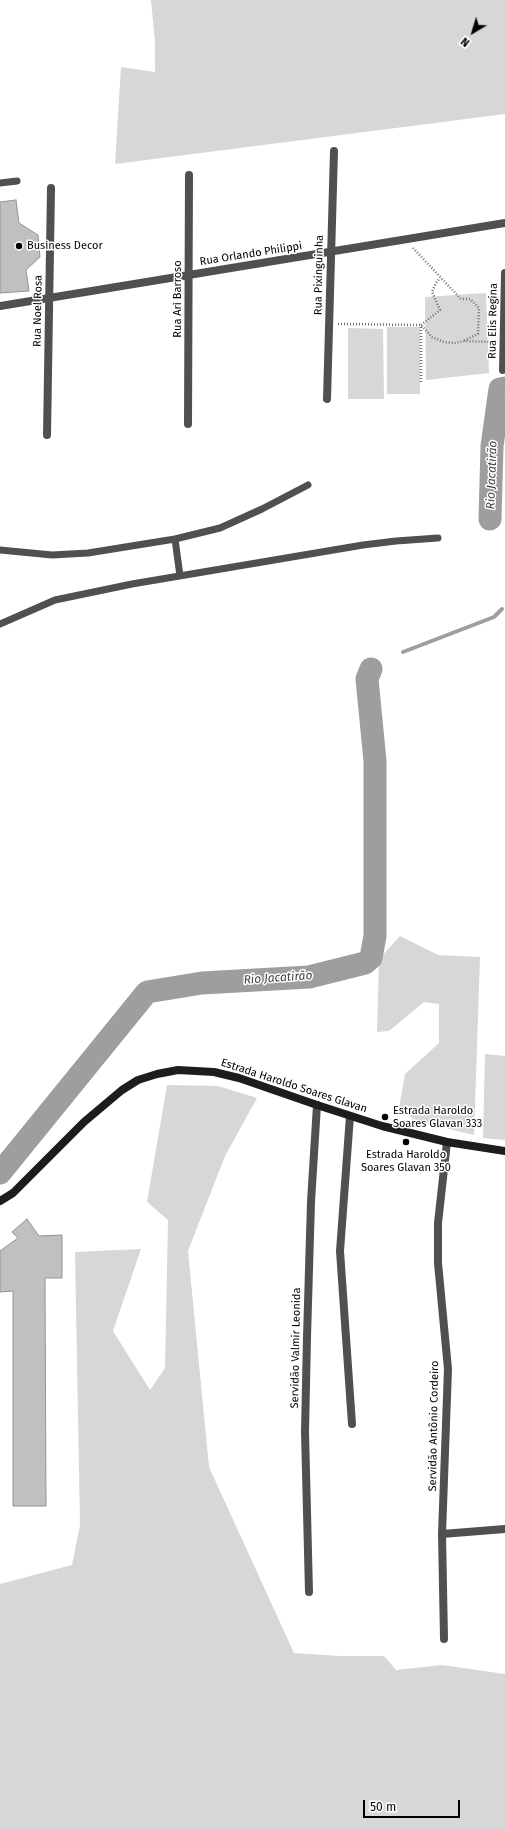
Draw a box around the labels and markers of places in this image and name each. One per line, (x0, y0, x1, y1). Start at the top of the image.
place label: Business Decor (27, 239, 103, 253)
marker: Business Decor (14, 241, 24, 251)
place label: Estrada Haroldo Soares Glavan 333 (393, 1104, 482, 1130)
marker: Estrada Haroldo Soares Glavan 333 (380, 1112, 390, 1122)
marker: Estrada Haroldo Soares Glavan 350 (401, 1137, 411, 1147)
place label: Estrada Haroldo Soares Glavan 350 (361, 1148, 451, 1174)

